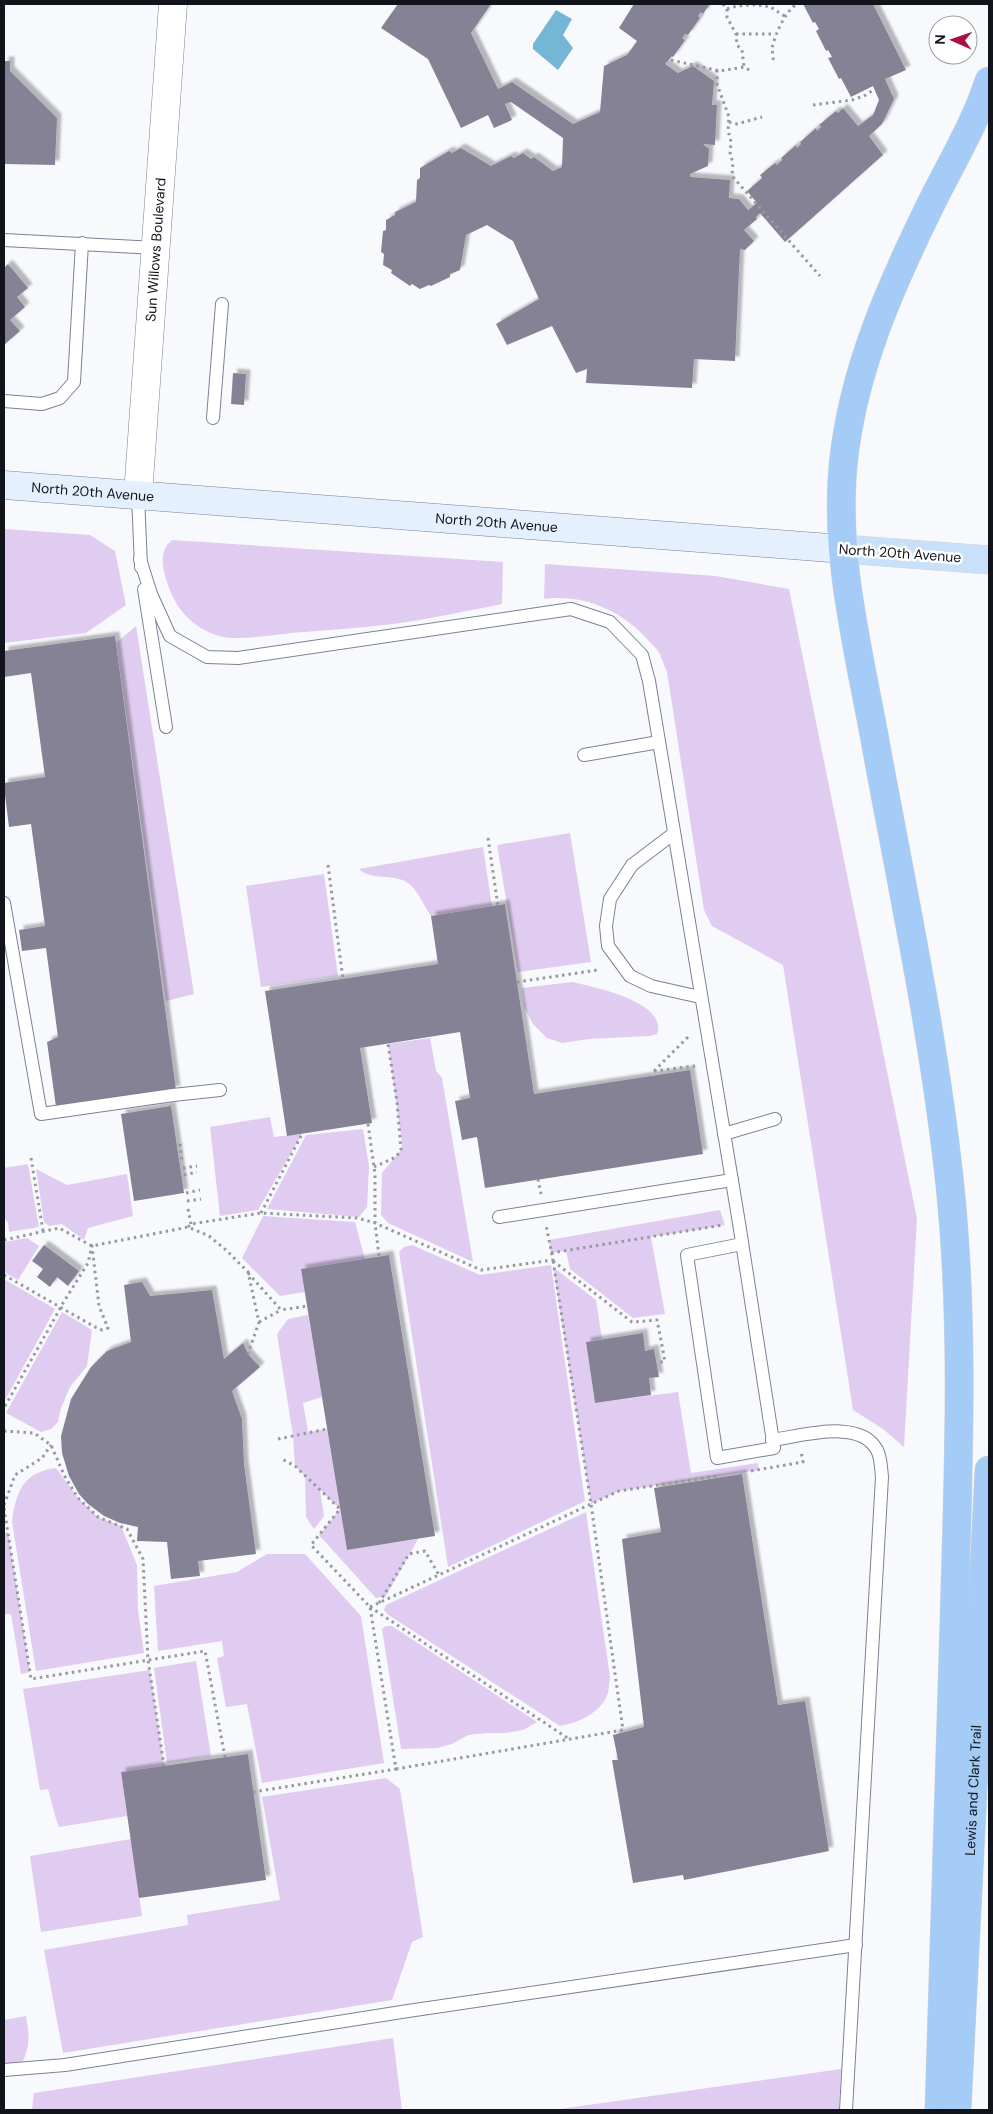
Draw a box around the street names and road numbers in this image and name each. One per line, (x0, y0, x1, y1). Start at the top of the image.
street label: Sun Willows Boulevard (141, 177, 170, 322)
street label: North 20th Avenue (31, 478, 155, 505)
street label: North 20th Avenue (435, 509, 559, 536)
street label: North 20th Avenue (838, 540, 962, 566)
street label: Lewis and Clark Trail (961, 1725, 985, 1856)

